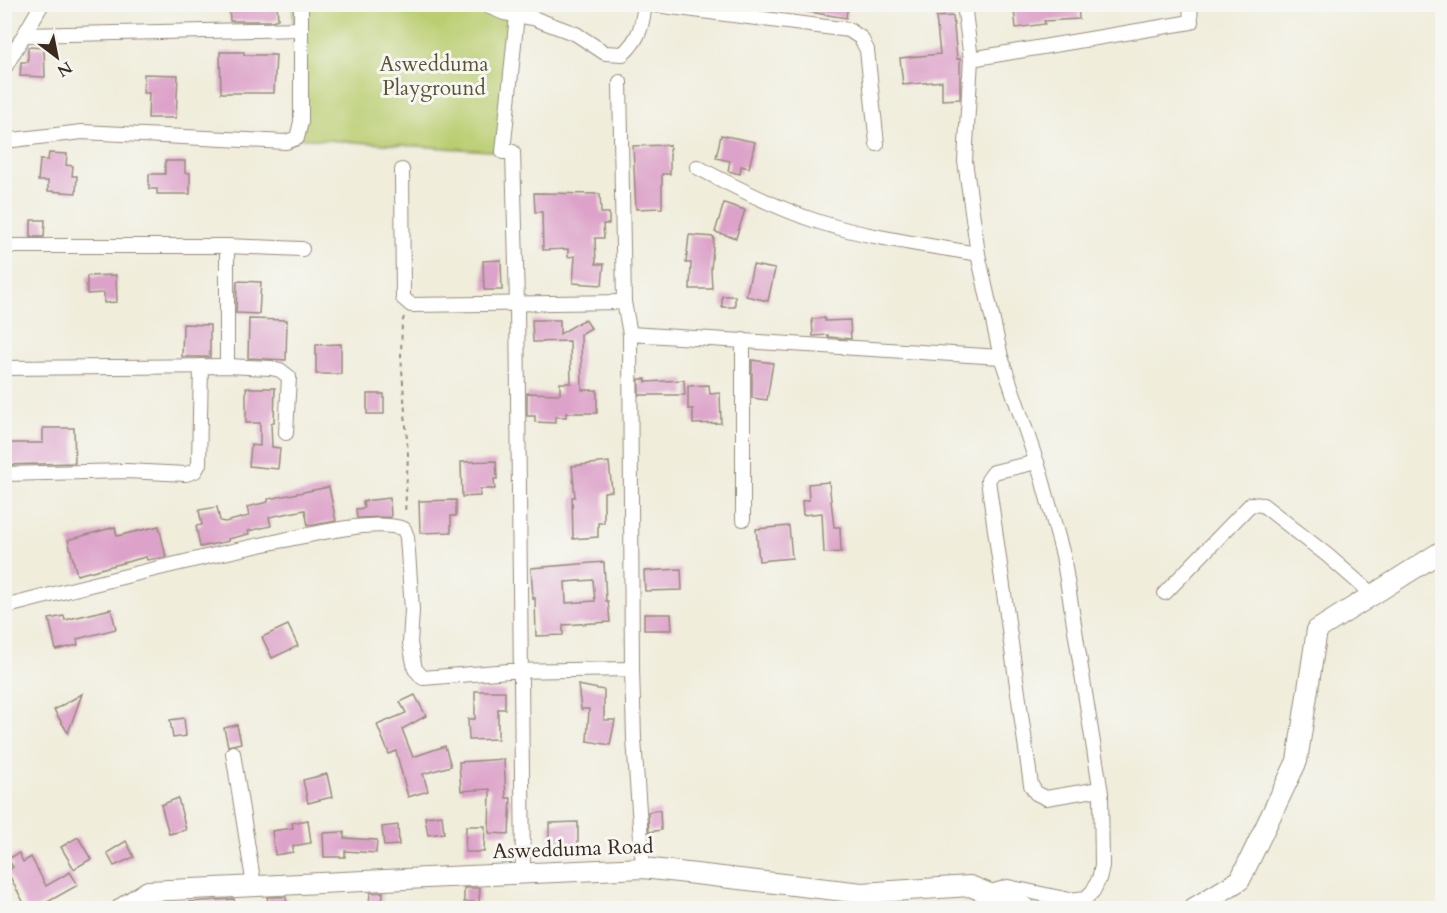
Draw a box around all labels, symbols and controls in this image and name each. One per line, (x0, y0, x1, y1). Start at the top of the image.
north arrow (27, 27, 87, 87)
park label: Aswedduma Playground (379, 50, 489, 103)
text: N (53, 56, 76, 82)
street label: Aswedduma Road (492, 832, 654, 866)

